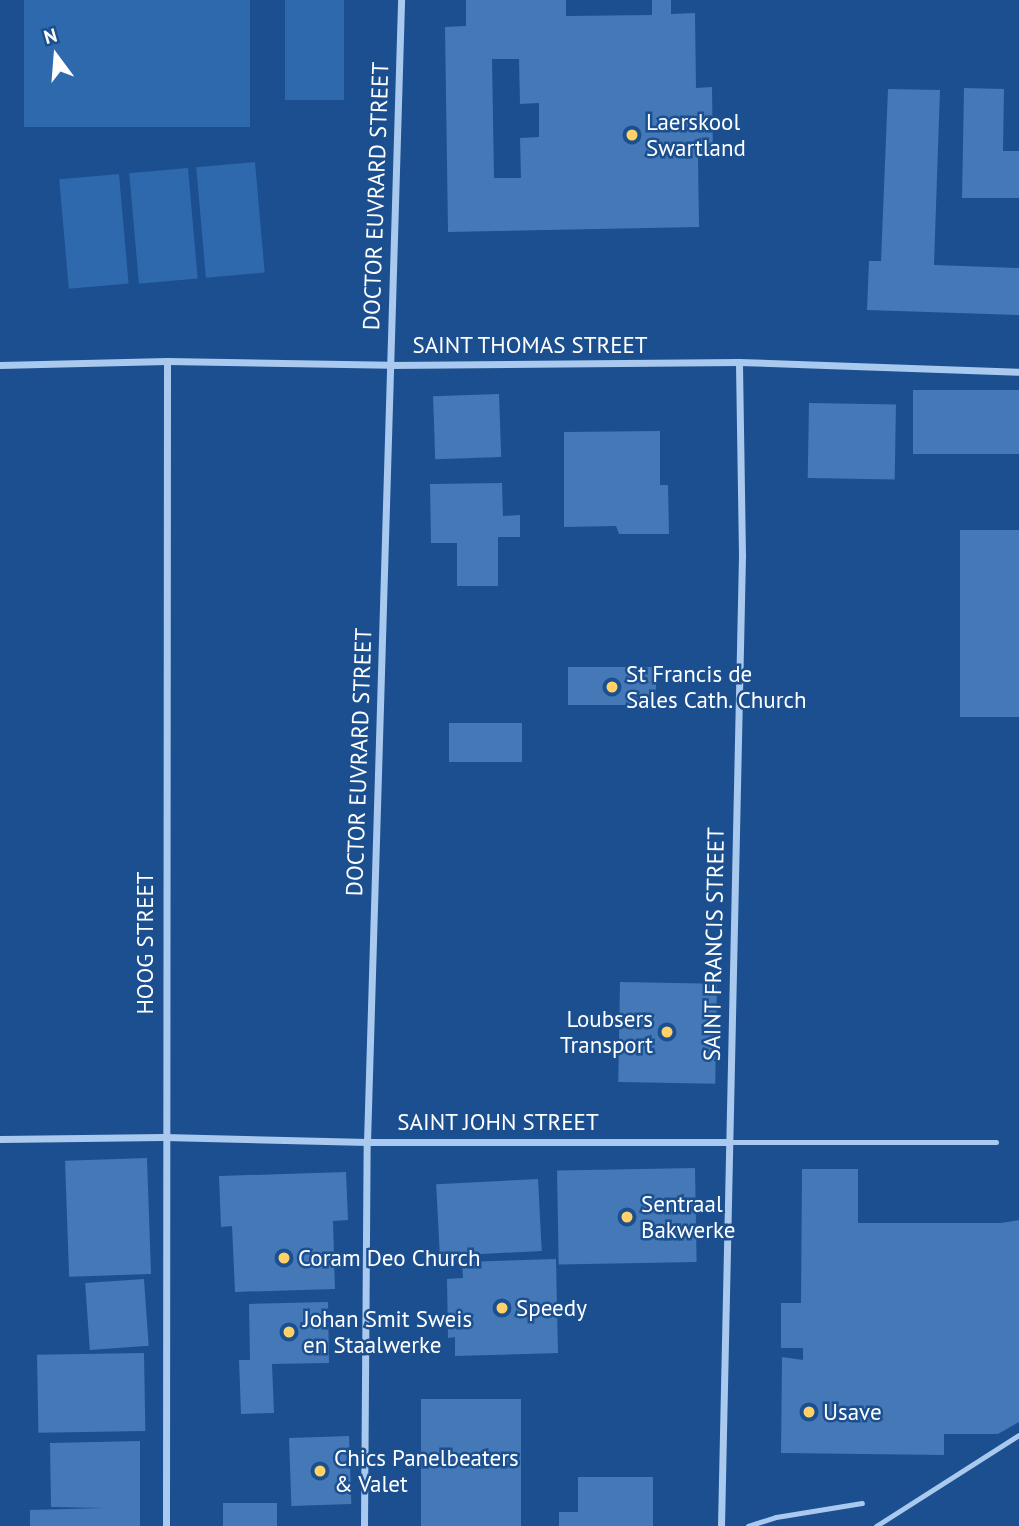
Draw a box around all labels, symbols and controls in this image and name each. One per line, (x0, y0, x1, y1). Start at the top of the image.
north arrow (21, 21, 91, 91)
text: N (41, 23, 60, 49)
street label: DOCTOR EUVRARD STREET (358, 61, 394, 331)
place label: Laerskool Swartland (646, 108, 746, 162)
marker: Laerskool Swartland (624, 127, 640, 143)
street label: SAINT THOMAS STREET (412, 331, 648, 359)
street label: DOCTOR EUVRARD STREET (341, 627, 377, 897)
place label: St Francis de Sales Cath. Church (626, 660, 808, 714)
marker: St Francis de Sales Cath. Church (604, 679, 620, 695)
street label: SAINT FRANCIS STREET (698, 826, 730, 1062)
street label: HOOG STREET (131, 871, 159, 1015)
place label: Loubsers Transport (560, 1005, 653, 1059)
marker: Loubsers Transport (659, 1024, 675, 1040)
street label: SAINT JOHN STREET (397, 1108, 599, 1136)
place label: Sentraal Bakwerke (641, 1190, 735, 1244)
marker: Sentraal Bakwerke (619, 1209, 635, 1225)
place label: Coram Deo Church (298, 1244, 481, 1272)
marker: Coram Deo Church (276, 1250, 292, 1266)
place label: Speedy (516, 1294, 587, 1322)
marker: Speedy (494, 1300, 510, 1316)
place label: Johan Smit Sweis en Staalwerke (303, 1305, 472, 1359)
marker: Johan Smit Sweis en Staalwerke (281, 1324, 297, 1340)
place label: Usave (823, 1398, 882, 1426)
marker: Usave (801, 1404, 817, 1420)
place label: Chics Panelbeaters & Valet (334, 1444, 519, 1498)
marker: Chics Panelbeaters & Valet (312, 1463, 328, 1479)

